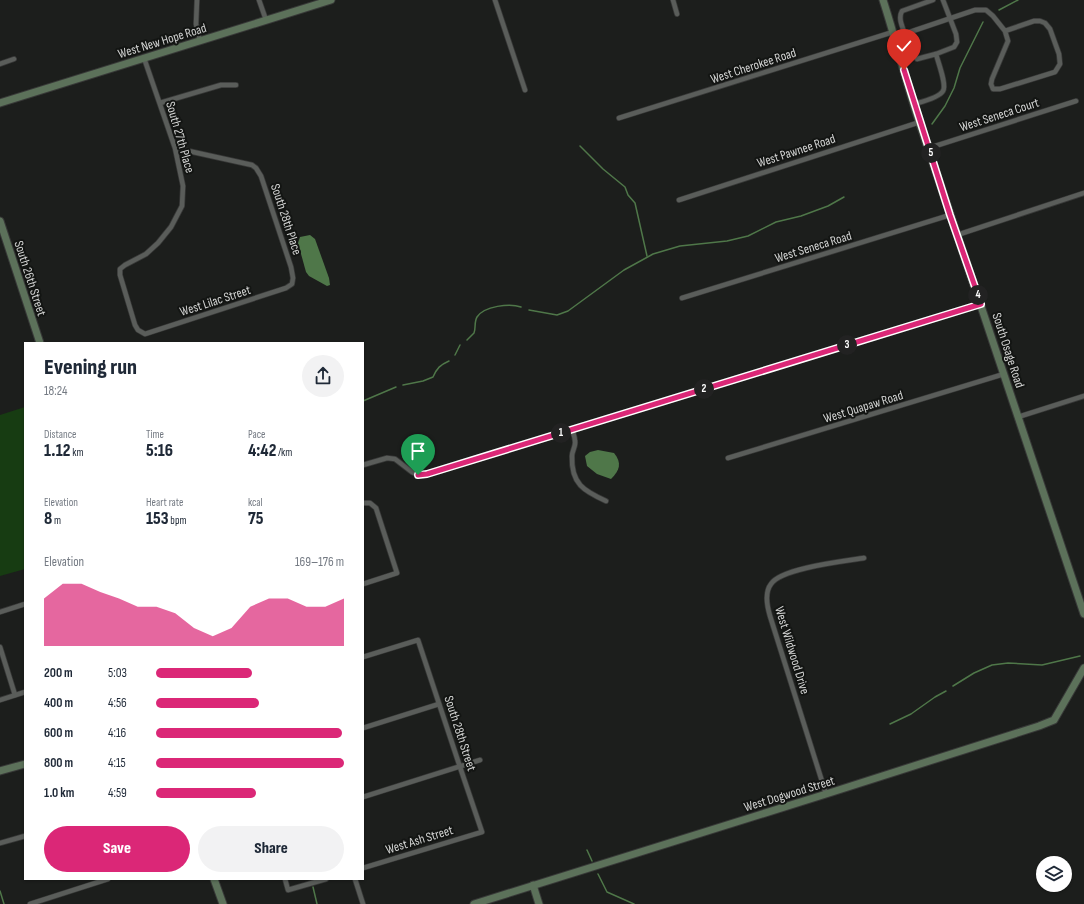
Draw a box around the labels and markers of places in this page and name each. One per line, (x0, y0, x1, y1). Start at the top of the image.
pin (887, 29, 921, 70)
pin: 5 (921, 143, 941, 163)
pin: 4 (968, 285, 988, 305)
pin: 3 (837, 335, 857, 355)
pin: 2 (694, 379, 714, 399)
pin: 1 (551, 423, 571, 443)
pin (401, 434, 435, 475)

